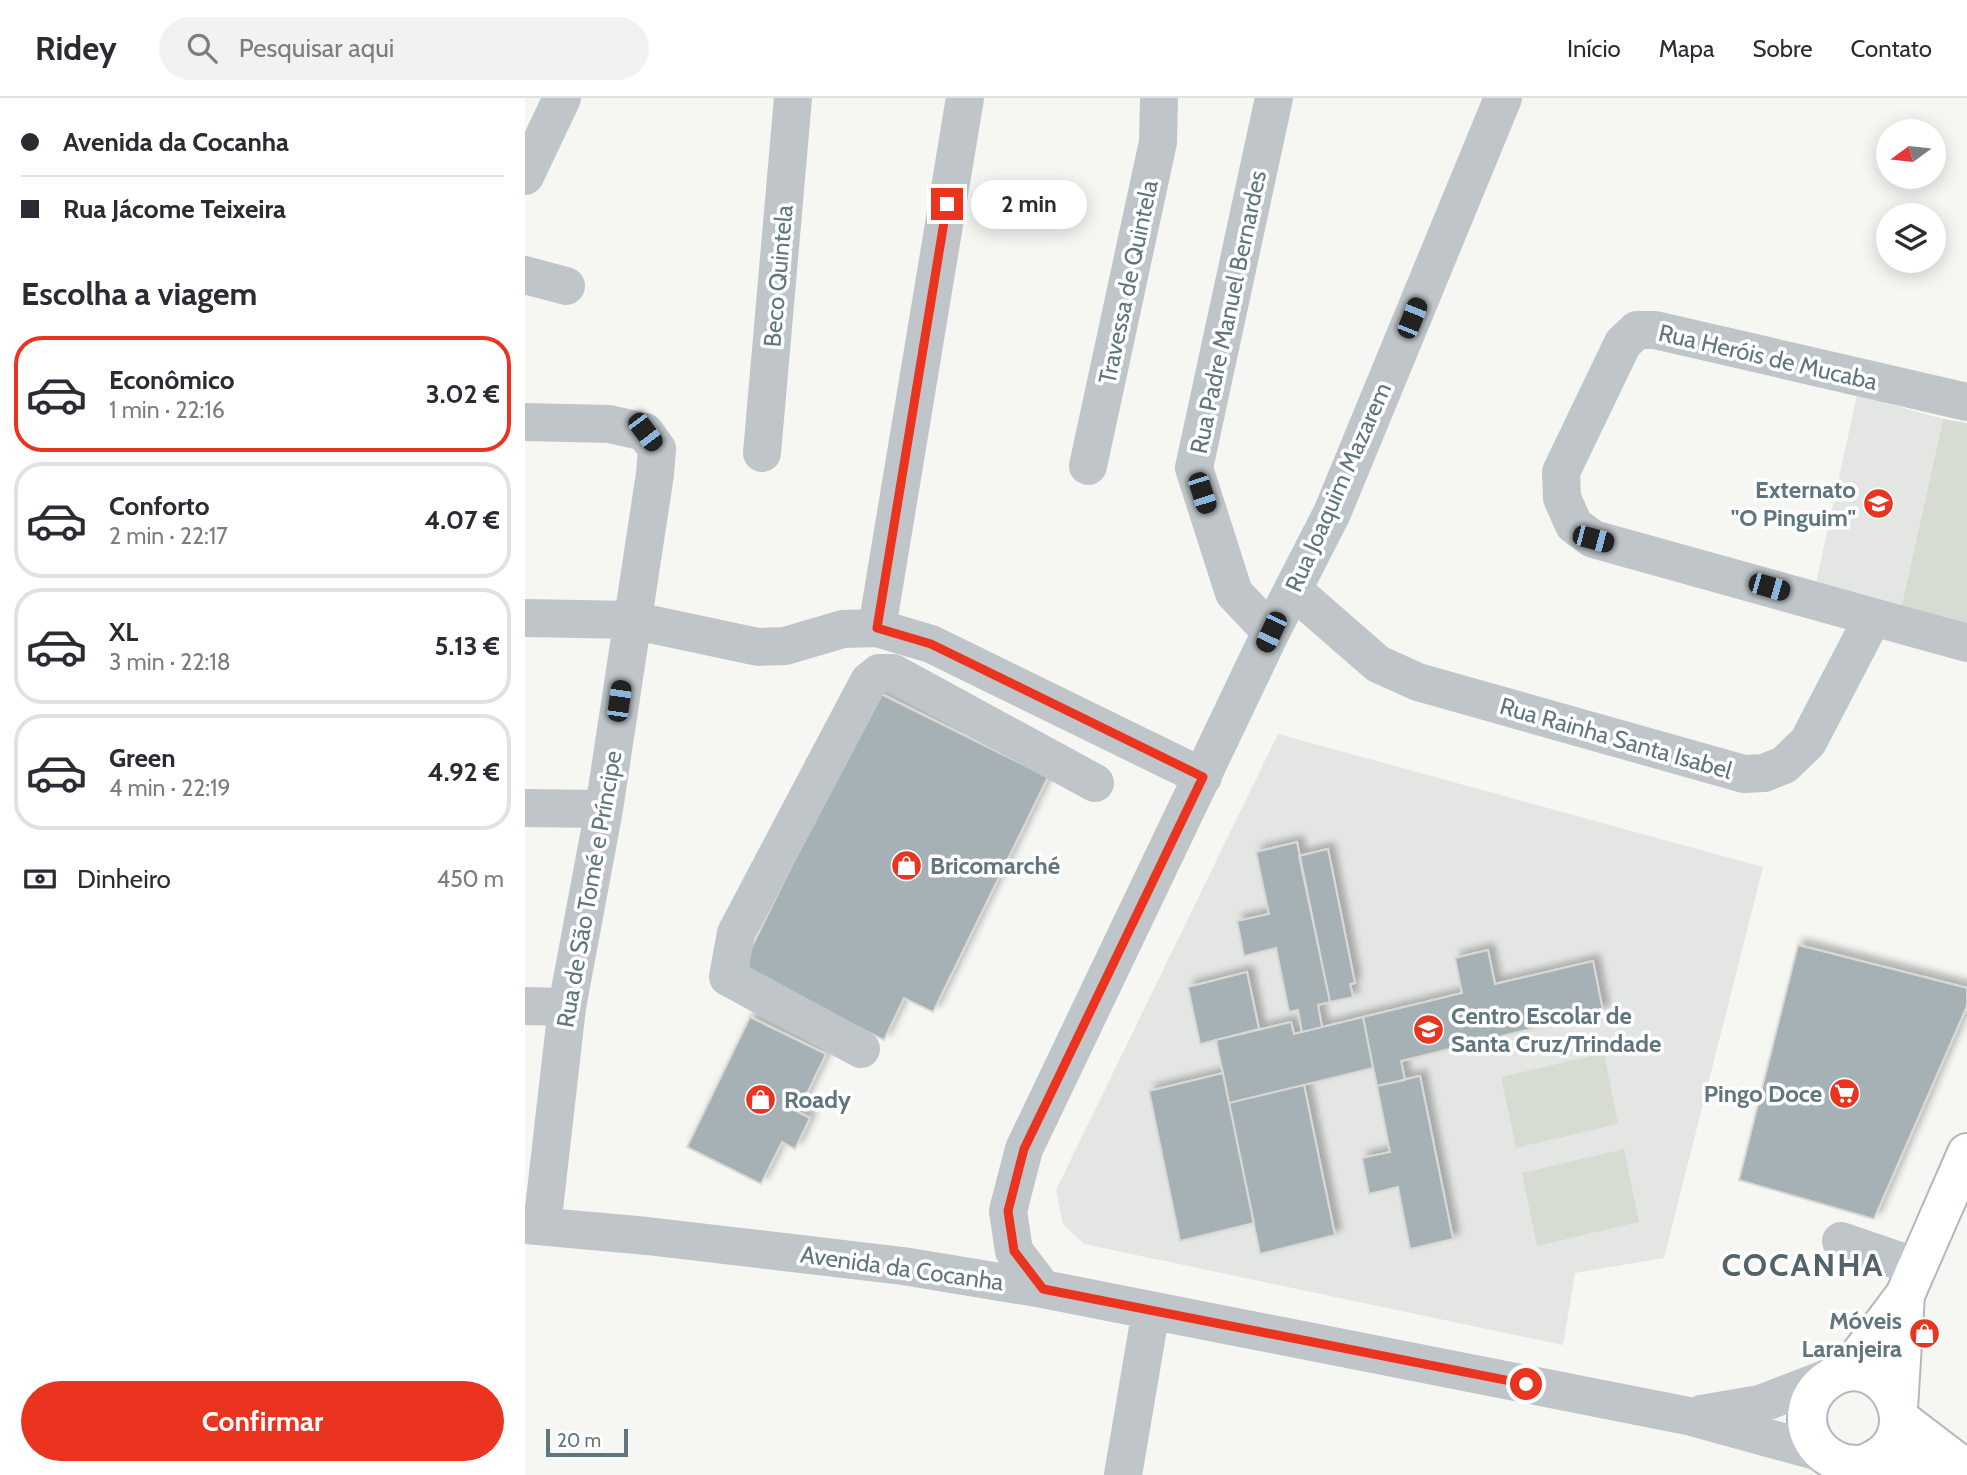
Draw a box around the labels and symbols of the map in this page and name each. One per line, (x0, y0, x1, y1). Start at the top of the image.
north arrow (1876, 119, 1946, 189)
street label: Rua Padre Manuel Bernardes (1184, 168, 1272, 456)
street label: Travessa de Quintela (1092, 177, 1164, 387)
callout: 2 min (971, 180, 1087, 228)
route end (931, 188, 963, 220)
street label: Beco Quintela (757, 203, 799, 348)
car (1395, 295, 1430, 341)
street label: Rua Heróis de Mucaba (1656, 318, 1881, 396)
street label: Rua Joaquim Mazarem (1279, 378, 1397, 596)
car (624, 409, 667, 455)
car (1186, 470, 1219, 516)
place label: Externato "O Pinguim" (1731, 475, 1856, 532)
school or university icon: Externato "O Pinguim" (1862, 486, 1896, 520)
car (1570, 523, 1617, 555)
car (1746, 571, 1793, 603)
car (1253, 609, 1290, 655)
car (606, 679, 633, 723)
street label: Rua Rainha Santa Isabel (1496, 691, 1736, 785)
street label: Rua de São Tomé e Príncipe (550, 748, 628, 1030)
shop icon: Bricomarché (890, 848, 924, 882)
place label: Bricomarché (930, 851, 1060, 880)
place label: Centro Escolar de Santa Cruz/Trindade (1451, 1001, 1661, 1058)
school or university icon: Centro Escolar de Santa Cruz/Trindade (1411, 1012, 1445, 1046)
supermarket icon: Pingo Doce (1828, 1076, 1862, 1110)
place label: Pingo Doce (1704, 1079, 1822, 1108)
shop icon: Roady (744, 1082, 778, 1116)
place label: Roady (784, 1085, 851, 1114)
street label: Avenida da Cocanha (799, 1239, 1006, 1297)
district label: COCANHA (1722, 1245, 1885, 1284)
place label: Móveis Laranjeira (1801, 1306, 1902, 1363)
shop icon: Móveis Laranjeira (1908, 1317, 1942, 1351)
route start (1510, 1368, 1542, 1400)
scale bar (546, 1426, 628, 1458)

